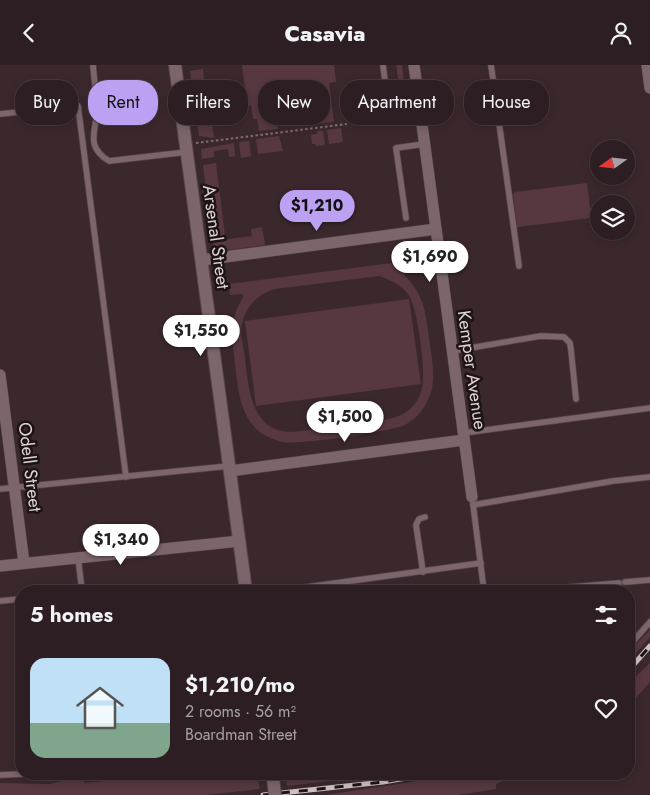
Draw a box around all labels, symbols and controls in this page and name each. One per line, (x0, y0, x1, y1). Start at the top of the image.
text: Casavia (285, 17, 365, 49)
icon: back (15, 19, 43, 47)
icon: person (607, 19, 635, 47)
chip: Buy (15, 80, 78, 125)
chip: Rent (88, 80, 158, 125)
chip: Filters (168, 80, 248, 125)
chip: New (258, 80, 330, 125)
chip: Apartment (340, 80, 454, 125)
chip: House (464, 80, 549, 125)
north arrow (590, 140, 635, 185)
map controls (590, 140, 635, 240)
street label: Arsenal Street (196, 183, 236, 292)
pin: $1,210 (276, 189, 358, 232)
text: $1,210 (291, 194, 343, 217)
button: layers (590, 195, 635, 240)
pin: $1,690 (389, 241, 471, 283)
text: $1,690 (402, 245, 458, 268)
street label: Kemper Avenue (451, 309, 493, 431)
pin: $1,550 (160, 315, 242, 357)
text: $1,550 (174, 319, 228, 342)
pin: $1,500 (304, 401, 386, 443)
text: $1,500 (318, 405, 372, 428)
street label: Odell Street (12, 421, 48, 514)
pin: $1,340 (80, 523, 162, 566)
text: $1,340 (94, 528, 148, 551)
text: 5 homes (30, 600, 113, 630)
icon: filters (592, 601, 620, 629)
text: $1,210/mo (185, 670, 295, 700)
icon: home (70, 678, 130, 738)
icon: heart (592, 694, 620, 722)
text: 2 rooms · 56 m² (185, 700, 296, 723)
text: Boardman Street (185, 723, 297, 746)

